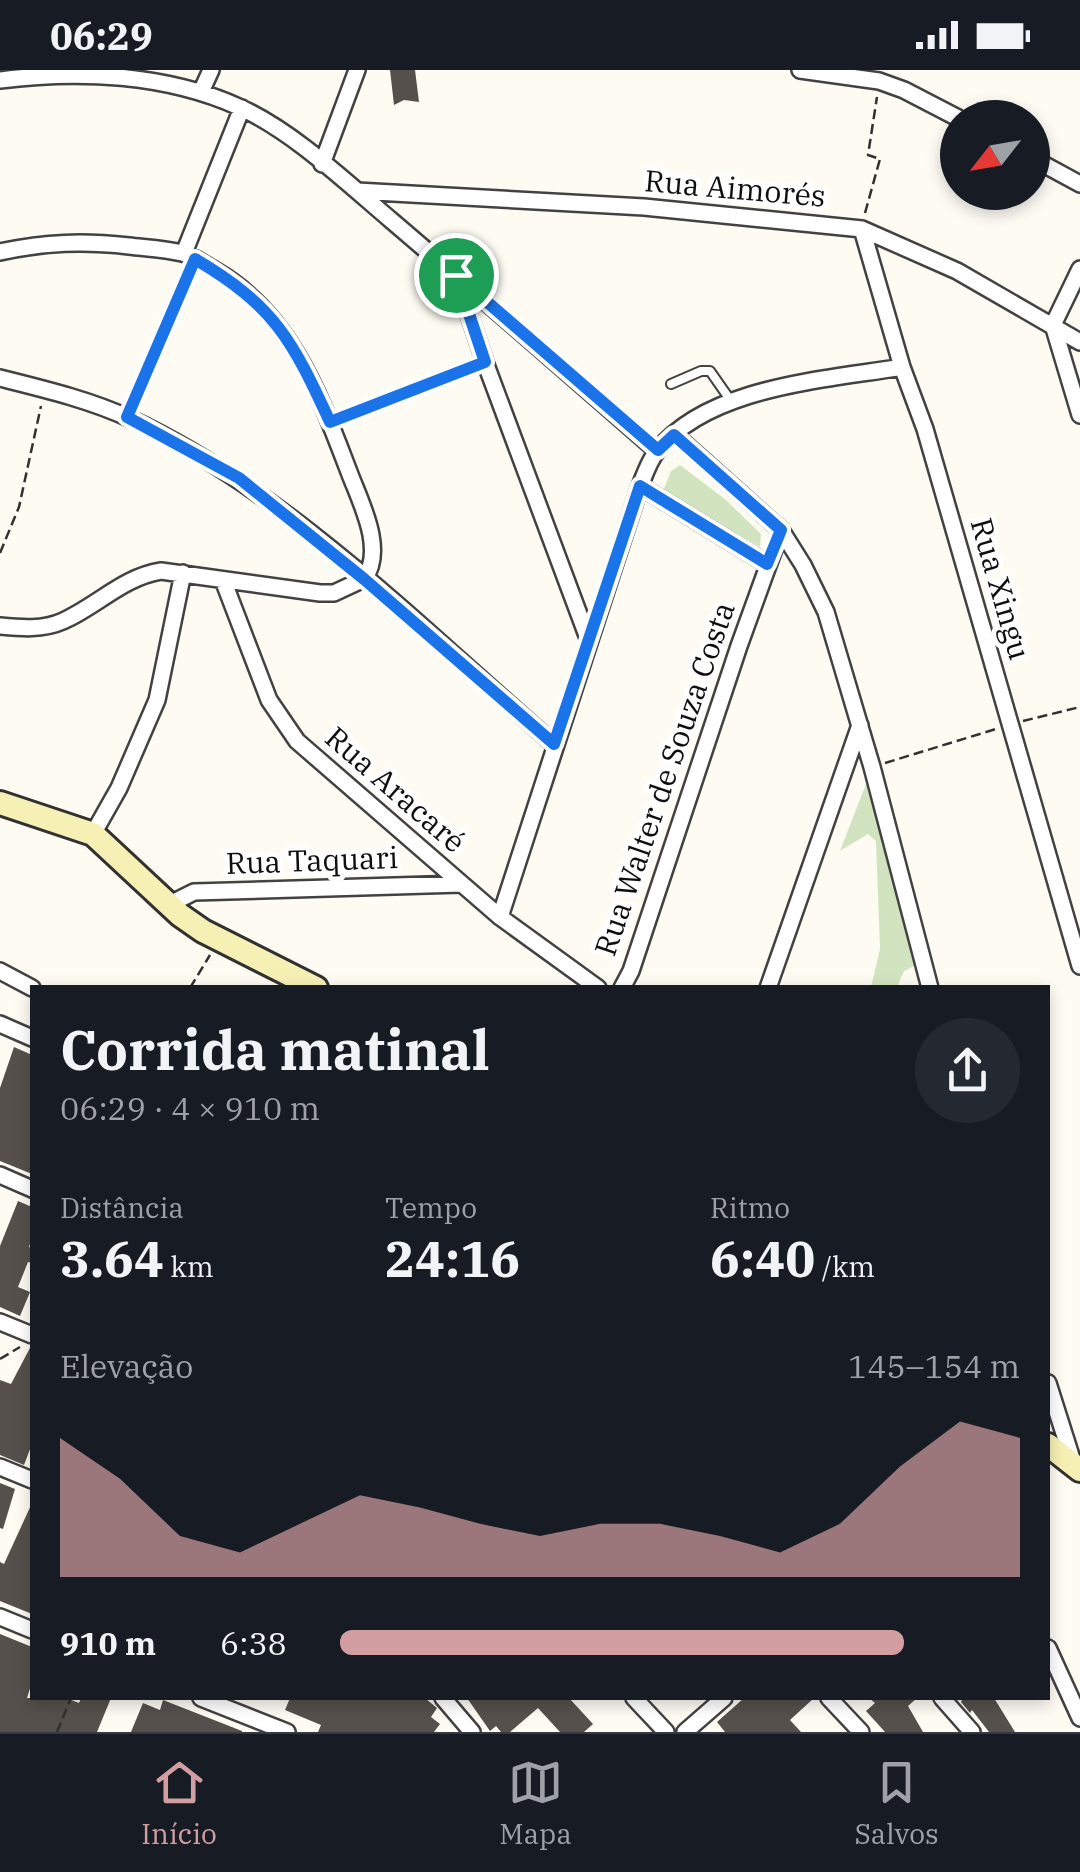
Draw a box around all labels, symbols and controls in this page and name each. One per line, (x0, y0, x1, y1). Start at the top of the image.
text: 06:29 (50, 11, 153, 60)
north arrow (940, 100, 1050, 210)
map controls (940, 100, 1050, 210)
street label: Rua Aimorés (643, 160, 827, 215)
pin (414, 233, 499, 318)
icon: arrive (429, 248, 484, 303)
street label: Rua Xingu (963, 513, 1040, 664)
street label: Rua Walter de Souza Costa (585, 596, 743, 961)
street label: Rua Aracaré (318, 717, 474, 860)
street label: Rua Taquari (225, 837, 399, 882)
text: Corrida matinal (60, 1014, 490, 1085)
button: share (915, 1018, 1020, 1123)
text: 06:29 · 4 × 910 m (60, 1087, 320, 1129)
text: Distância (60, 1189, 184, 1226)
text: Tempo (385, 1189, 477, 1226)
text: Ritmo (710, 1189, 790, 1226)
text: 3.64 (60, 1226, 164, 1291)
text: 24:16 (385, 1226, 520, 1291)
text: 6:40 (710, 1226, 815, 1291)
text: km (164, 1248, 214, 1285)
text: /km (815, 1248, 875, 1285)
text: Elevação (60, 1345, 193, 1387)
text: 145–154 m (848, 1345, 1020, 1387)
text: 910 m (60, 1622, 156, 1664)
text: 6:38 (220, 1622, 287, 1664)
tab: Início (141, 1755, 217, 1852)
tab: Mapa (499, 1755, 572, 1852)
tab: Salvos (854, 1755, 939, 1852)

